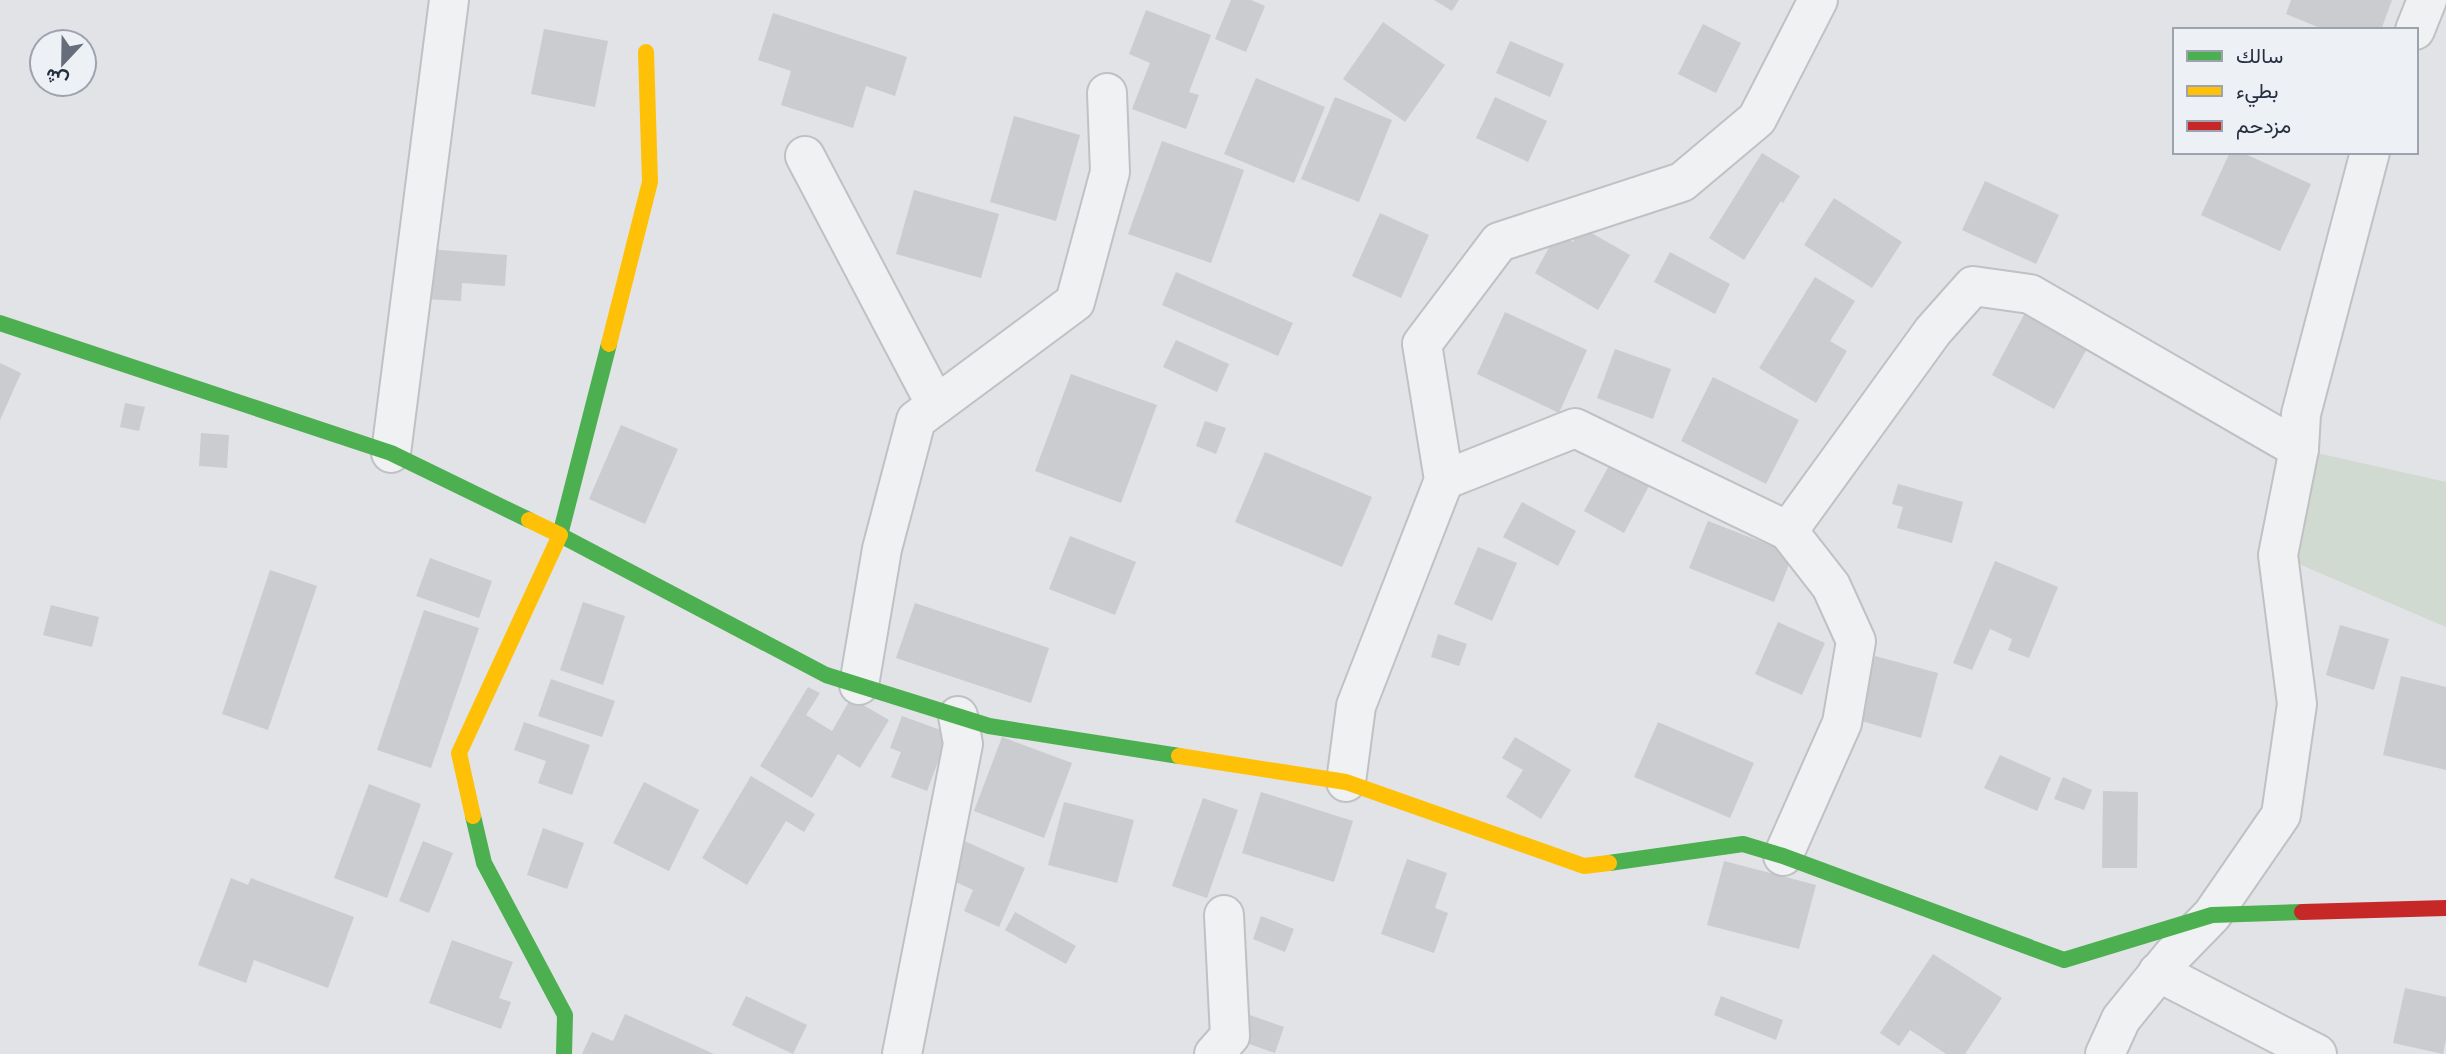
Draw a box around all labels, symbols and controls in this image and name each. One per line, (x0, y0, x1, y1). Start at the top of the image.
north arrow (28, 28, 98, 98)
legend (2173, 28, 2418, 154)
text: سالك (2236, 43, 2283, 69)
text: ش (42, 63, 72, 93)
text: بطيء (2236, 78, 2279, 108)
text: مزدحم (2236, 113, 2291, 140)

